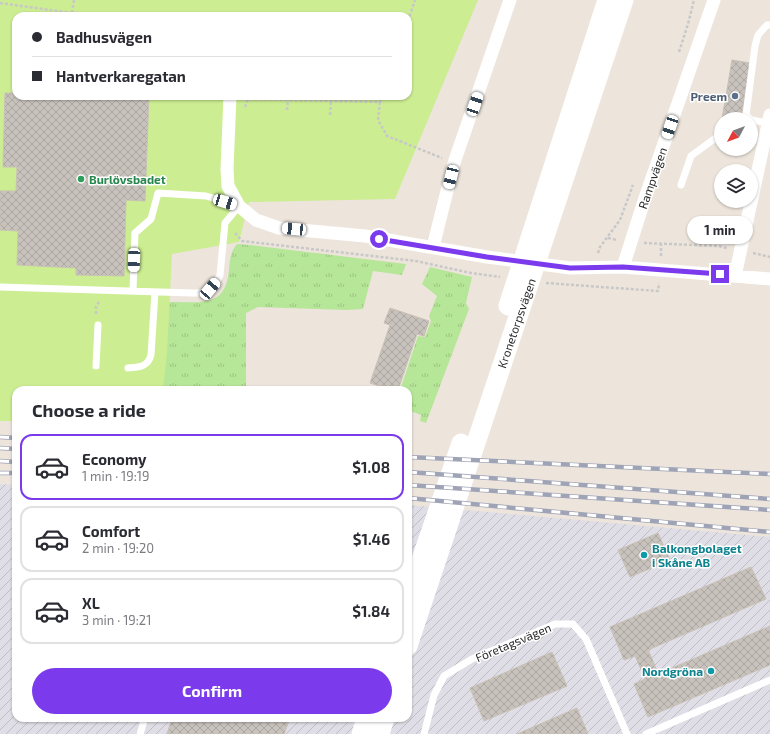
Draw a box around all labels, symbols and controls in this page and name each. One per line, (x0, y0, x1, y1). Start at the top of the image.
text: Badhusvägen (56, 28, 152, 46)
text: Hantverkaregatan (56, 67, 186, 85)
place label: Preem (690, 89, 727, 103)
car (465, 91, 485, 117)
marker: Preem (730, 91, 740, 101)
north arrow (714, 112, 758, 156)
map controls (714, 112, 758, 208)
car (660, 114, 680, 140)
street label: Rampvägen (635, 145, 669, 211)
car (442, 164, 460, 190)
button: layers (714, 164, 758, 208)
place label: Burlövsbadet (89, 172, 166, 186)
marker: Burlövsbadet (76, 174, 86, 184)
car (212, 193, 238, 211)
callout: 1 min (687, 216, 753, 244)
car (282, 222, 306, 236)
text: 1 min (704, 222, 736, 238)
route start (370, 230, 388, 248)
car (128, 248, 140, 272)
route end (711, 265, 729, 283)
car (198, 276, 222, 302)
street label: Kronetorpsvägen (494, 276, 538, 370)
text: Choose a ride (32, 399, 146, 421)
icon: car (34, 449, 70, 485)
text: Economy (82, 450, 147, 468)
text: $1.08 (352, 458, 390, 476)
text: 1 min · 19:19 (82, 468, 149, 484)
icon: car (34, 521, 70, 557)
text: Comfort (82, 522, 140, 540)
text: $1.46 (353, 530, 390, 548)
text: 2 min · 19:20 (82, 540, 154, 556)
place label: Balkongbolaget i Skåne AB (652, 541, 742, 569)
marker: Balkongbolaget i Skåne AB (639, 550, 649, 560)
icon: car (34, 593, 70, 629)
text: XL (82, 594, 100, 612)
text: $1.84 (352, 602, 390, 620)
text: 3 min · 19:21 (82, 612, 151, 628)
street label: Företagsvägen (473, 620, 553, 664)
place label: Nordgröna (642, 664, 703, 678)
marker: Nordgröna (706, 666, 716, 676)
button: Confirm (32, 668, 392, 714)

